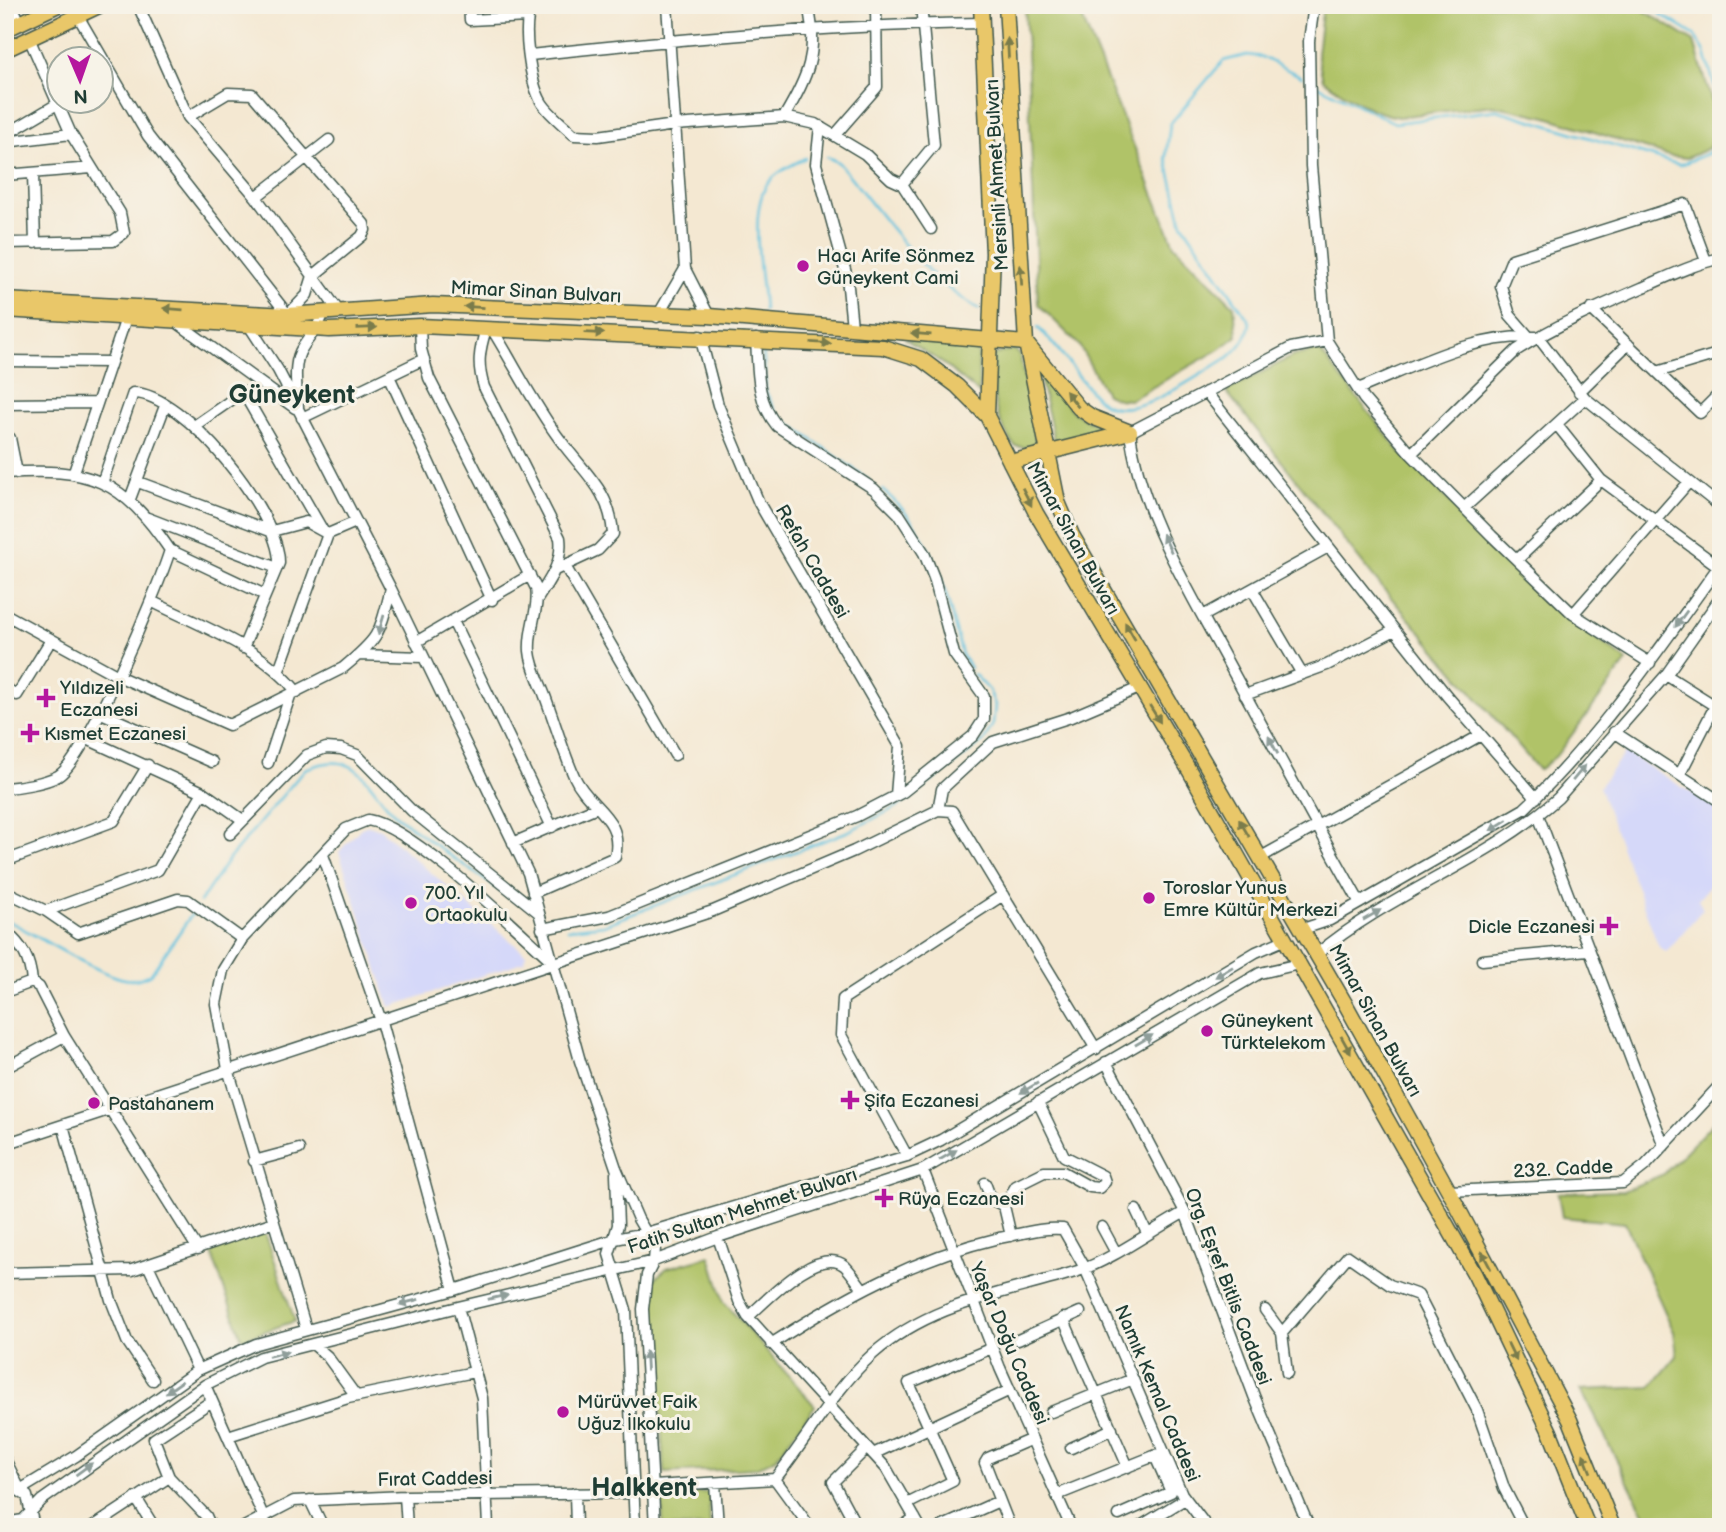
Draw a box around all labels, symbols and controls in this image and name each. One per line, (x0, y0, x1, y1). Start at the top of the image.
one-way arrow (1002, 37, 1013, 59)
north arrow (46, 46, 116, 116)
street label: Mersinli Ahmet Bulvarı (981, 79, 1014, 271)
text: N (73, 84, 88, 107)
place label: Hacı Arife Sönmez Güneykent Cami (817, 245, 975, 290)
marker: Hacı Arife Sönmez Güneykent Cami (795, 258, 811, 274)
one-way arrow (1015, 264, 1026, 286)
street label: Mimar Sinan Bulvarı (450, 277, 622, 308)
one-way arrow (462, 301, 484, 312)
one-way arrow (162, 303, 184, 314)
one-way arrow (356, 323, 378, 334)
one-way arrow (583, 327, 605, 338)
one-way arrow (909, 328, 931, 339)
one-way arrow (811, 338, 833, 349)
district label: Güneykent (229, 380, 355, 411)
one-way arrow (1065, 390, 1080, 408)
street label: Mimar Sinan Bulvarı (1021, 458, 1124, 619)
one-way arrow (1022, 487, 1033, 507)
street label: Refah Caddesi (770, 501, 854, 623)
one-way arrow (1161, 533, 1173, 553)
one-way arrow (1674, 610, 1688, 628)
one-way arrow (376, 615, 386, 636)
one-way arrow (1124, 621, 1136, 641)
place label: Yıldızeli Eczanesi (59, 677, 138, 722)
marker: Yıldızeli Eczanesi (38, 690, 54, 706)
one-way arrow (1148, 704, 1161, 724)
place label: Kısmet Eczanesi (44, 723, 186, 746)
marker: Kısmet Eczanesi (22, 725, 38, 741)
one-way arrow (1267, 735, 1278, 755)
one-way arrow (1571, 765, 1586, 782)
one-way arrow (1238, 818, 1250, 837)
one-way arrow (1489, 818, 1509, 831)
place label: Toroslar Yunus Emre Kültür Merkezi (1163, 877, 1338, 922)
place label: 700. Yıl Ortaokulu (425, 882, 508, 927)
marker: Toroslar Yunus Emre Kültür Merkezi (1141, 890, 1157, 906)
marker: 700. Yıl Ortaokulu (403, 895, 419, 911)
one-way arrow (1363, 909, 1382, 921)
place label: Dicle Eczanesi (1468, 916, 1595, 939)
marker: Dicle Eczanesi (1601, 918, 1617, 934)
street label: Mimar Sinan Bulvarı (1323, 940, 1426, 1101)
one-way arrow (1215, 965, 1234, 978)
place label: Güneykent Türktelekom (1221, 1010, 1326, 1055)
marker: Güneykent Türktelekom (1199, 1023, 1215, 1039)
one-way arrow (1135, 1034, 1154, 1046)
one-way arrow (1340, 1035, 1352, 1054)
one-way arrow (1019, 1082, 1038, 1095)
place label: Şifa Eczanesi (864, 1090, 979, 1113)
marker: Şifa Eczanesi (842, 1092, 858, 1108)
place label: Pastahanem (108, 1093, 214, 1116)
marker: Pastahanem (86, 1095, 102, 1111)
one-way arrow (939, 1149, 958, 1161)
street label: 232. Cadde (1513, 1155, 1614, 1184)
street label: Fatih Sultan Mehmet Bulvarı (625, 1163, 860, 1259)
street label: Org. Eşref Bitlis Caddesi (1179, 1185, 1276, 1388)
place label: Rüya Eczanesi (898, 1188, 1024, 1211)
marker: Rüya Eczanesi (876, 1190, 892, 1206)
one-way arrow (1480, 1250, 1491, 1270)
street label: Yaşar Doğu Caddesi (964, 1258, 1053, 1428)
one-way arrow (488, 1291, 510, 1302)
one-way arrow (398, 1297, 419, 1307)
street label: Namık Kemal Caddesi (1109, 1302, 1204, 1486)
one-way arrow (1506, 1342, 1518, 1362)
one-way arrow (267, 1348, 289, 1359)
one-way arrow (640, 1350, 651, 1372)
one-way arrow (165, 1380, 183, 1394)
place label: Mürüvvet Faik Uğuz İlkokulu (577, 1391, 698, 1436)
marker: Mürüvvet Faik Uğuz İlkokulu (555, 1404, 571, 1420)
one-way arrow (1581, 1453, 1592, 1474)
one-way arrow (75, 1462, 93, 1476)
street label: Fırat Caddesi (377, 1467, 493, 1492)
district label: Halkkent (591, 1473, 697, 1504)

